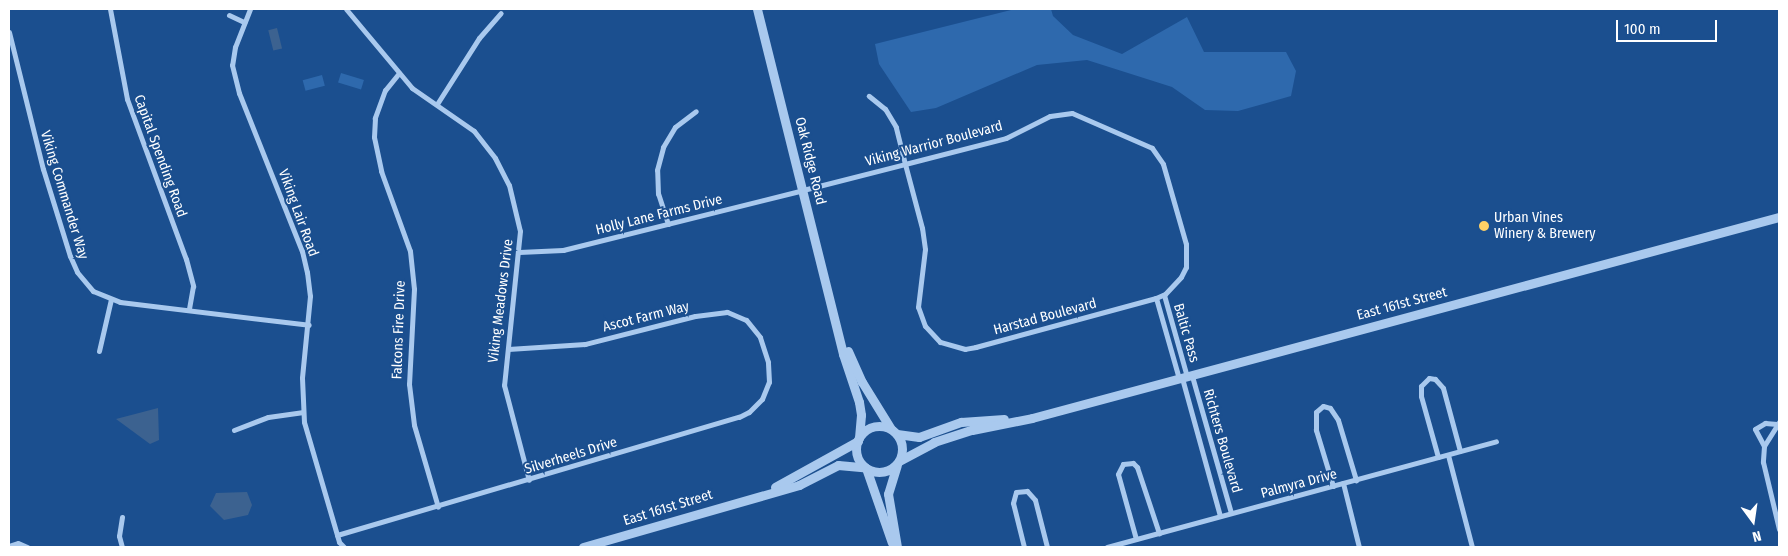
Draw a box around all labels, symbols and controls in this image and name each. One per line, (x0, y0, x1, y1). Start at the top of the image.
scale bar (1618, 10, 1719, 42)
text: 100 m (1624, 20, 1661, 38)
street label: Capital Spending Road (130, 93, 190, 219)
street label: Oak Ridge Road (791, 116, 829, 206)
street label: Viking Warrior Boulevard (864, 118, 1004, 170)
street label: Viking Commander Way (36, 129, 92, 261)
street label: Viking Lair Road (274, 167, 322, 259)
street label: Holly Lane Farms Drive (594, 191, 724, 239)
place label: Urban Vines Winery & Brewery (1494, 210, 1596, 242)
marker: Urban Vines Winery & Brewery (1478, 220, 1490, 232)
street label: Viking Meadows Drive (485, 238, 517, 364)
street label: Falcons Fire Drive (389, 280, 409, 380)
street label: East 161st Street (1355, 284, 1449, 324)
street label: Harstad Boulevard (992, 295, 1098, 339)
street label: Ascot Farm Way (601, 298, 691, 336)
street label: Baltic Pass (1170, 302, 1202, 364)
street label: Richters Boulevard (1199, 387, 1245, 495)
street label: Silverheels Drive (523, 434, 619, 478)
street label: Palmyra Drive (1259, 466, 1339, 502)
street label: East 161st Street (621, 486, 715, 530)
north arrow (1728, 496, 1778, 546)
text: N (1751, 527, 1763, 545)

